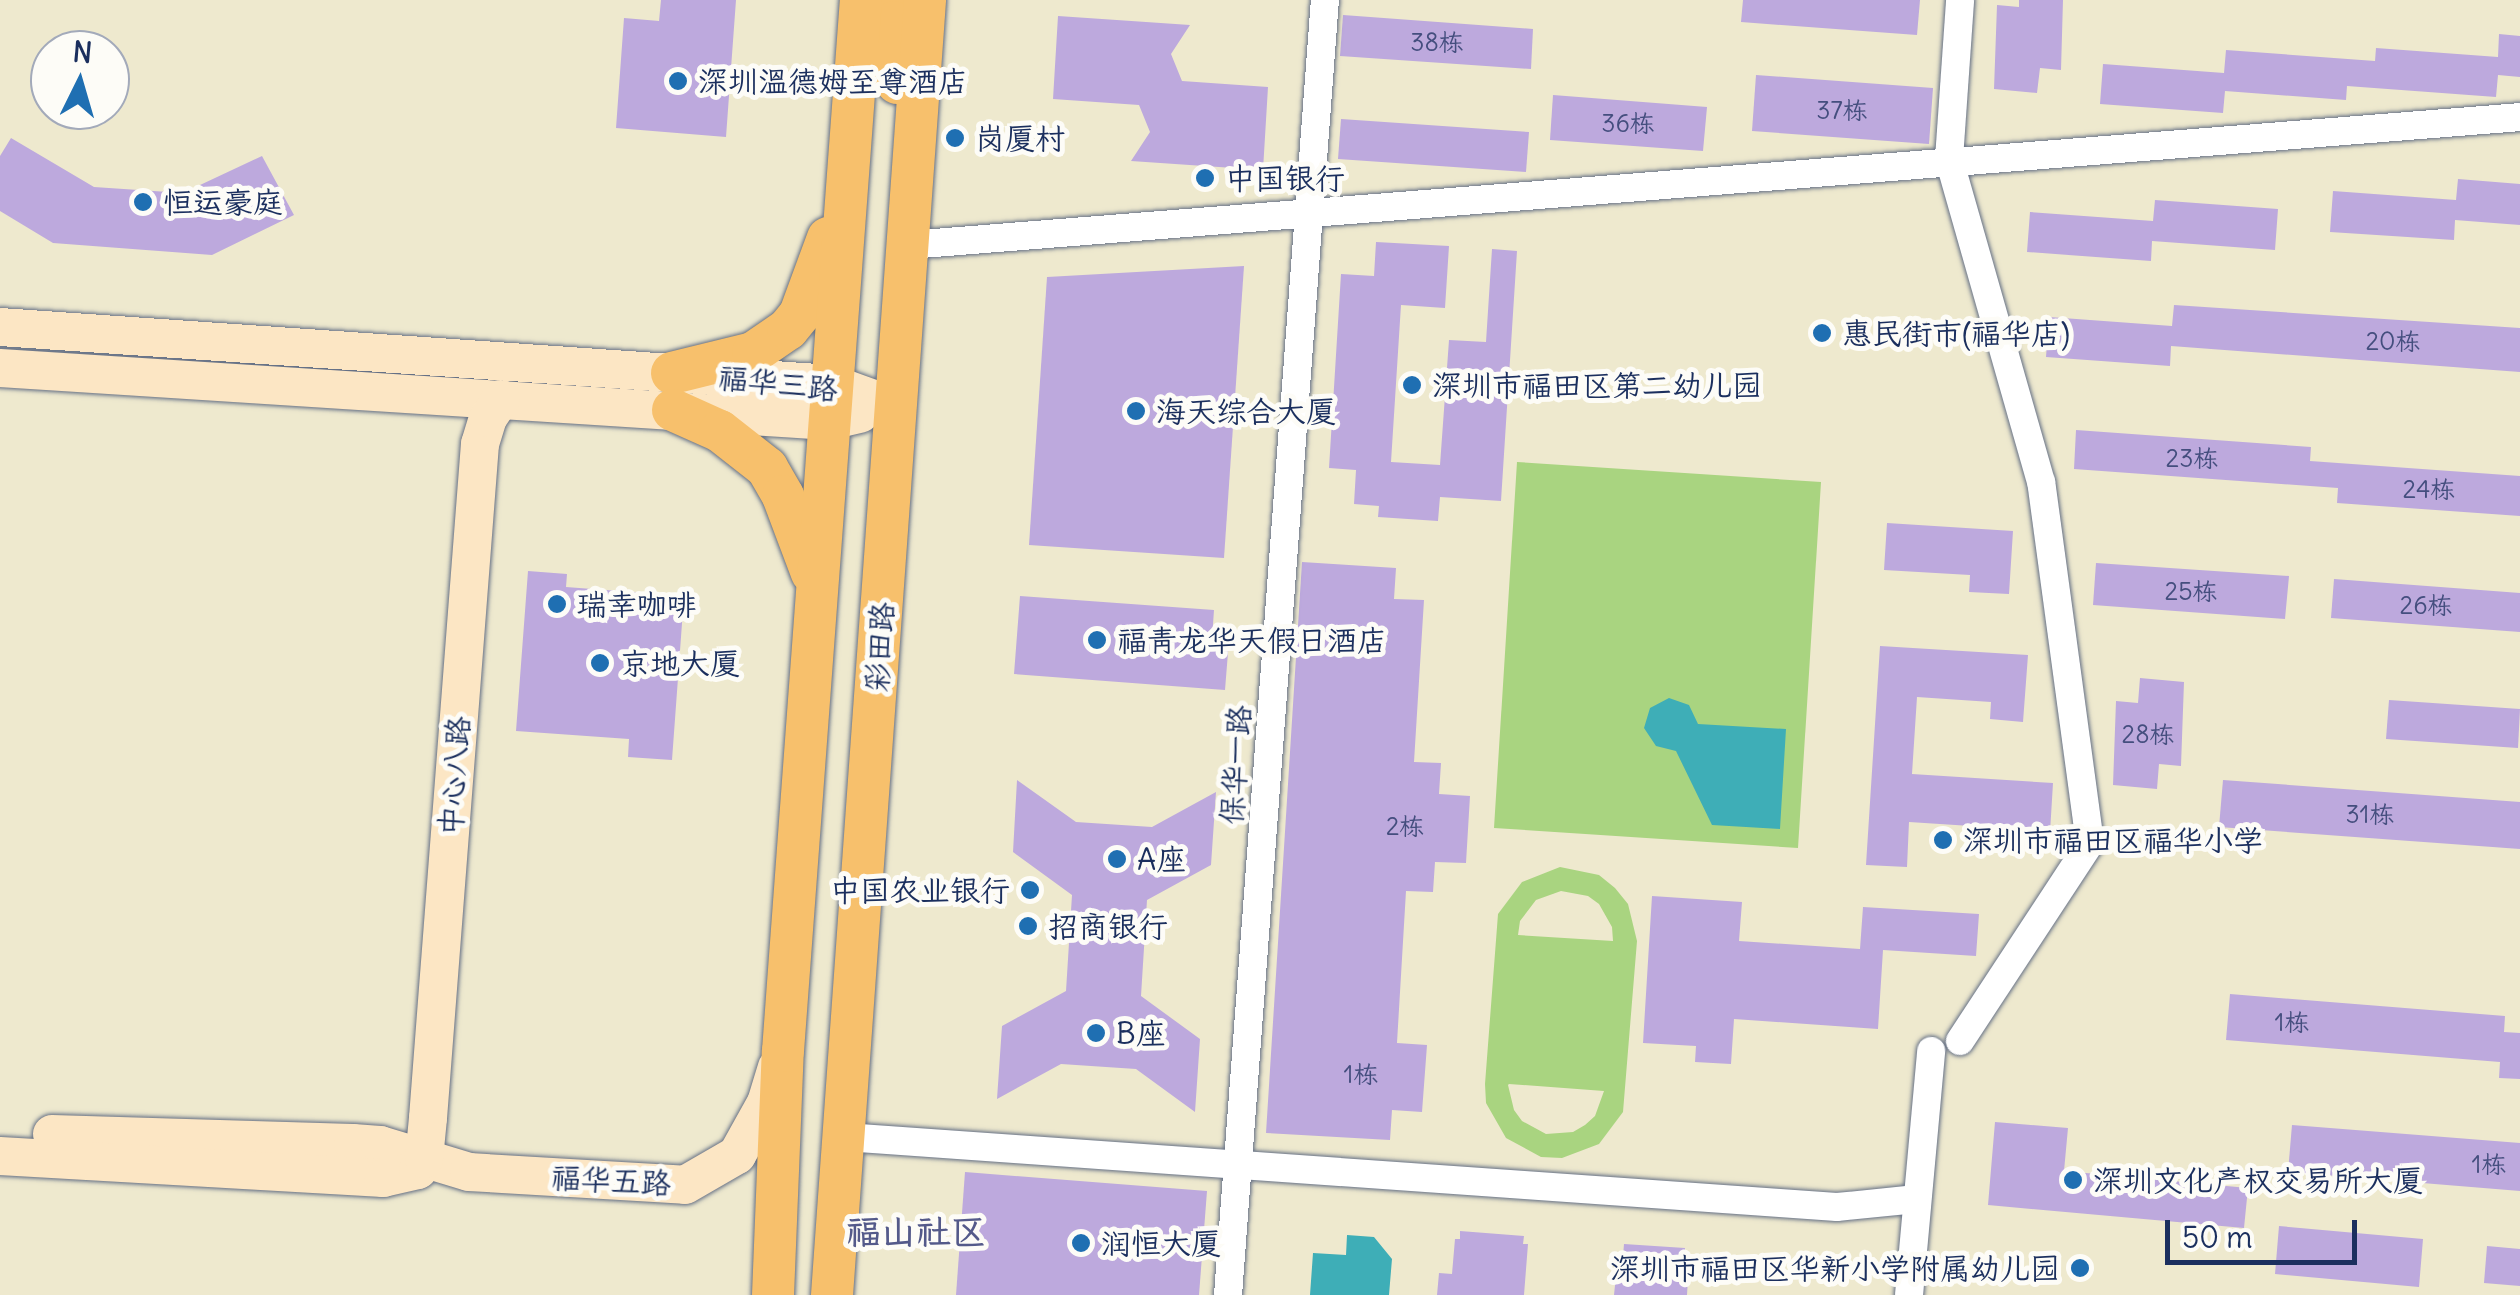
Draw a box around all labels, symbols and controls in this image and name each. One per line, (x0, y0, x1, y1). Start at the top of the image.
house number: 38栋 (1410, 27, 1464, 57)
north arrow (30, 30, 130, 130)
text: N (71, 33, 94, 71)
place label: 深圳温德姆至尊酒店 (698, 63, 968, 99)
marker: 深圳温德姆至尊酒店 (667, 70, 689, 92)
house number: 37栋 (1816, 95, 1868, 125)
house number: 36栋 (1601, 108, 1655, 138)
place label: 岗厦村 (975, 120, 1065, 156)
marker: 岗厦村 (944, 127, 966, 149)
place label: 中国银行 (1225, 160, 1345, 196)
marker: 中国银行 (1194, 167, 1216, 189)
place label: 恒运豪庭 (163, 184, 283, 220)
marker: 恒运豪庭 (132, 191, 154, 213)
place label: 惠民街市(福华店) (1842, 315, 2070, 351)
marker: 惠民街市(福华店) (1811, 322, 1833, 344)
house number: 20栋 (2365, 326, 2421, 356)
street label: 福华三路 (716, 359, 840, 407)
place label: 深圳市福田区第二幼儿园 (1432, 367, 1762, 403)
marker: 深圳市福田区第二幼儿园 (1401, 374, 1423, 396)
place label: 海天综合大厦 (1156, 393, 1336, 429)
marker: 海天综合大厦 (1125, 400, 1147, 422)
house number: 23栋 (2166, 443, 2218, 473)
house number: 24栋 (2403, 474, 2455, 504)
house number: 25栋 (2164, 576, 2218, 606)
place label: 瑞幸咖啡 (577, 586, 697, 622)
house number: 26栋 (2399, 590, 2453, 620)
marker: 瑞幸咖啡 (546, 593, 568, 615)
street label: 彩田路 (858, 601, 900, 693)
place label: 福青龙华天假日酒店 (1117, 622, 1387, 658)
marker: 福青龙华天假日酒店 (1086, 629, 1108, 651)
place label: 京地大厦 (620, 645, 740, 681)
marker: 京地大厦 (589, 652, 611, 674)
street label: 保华一路 (1213, 704, 1257, 826)
street label: 中心八路 (432, 715, 476, 837)
house number: 28栋 (2121, 719, 2175, 749)
house number: 31栋 (2346, 799, 2394, 829)
house number: 2栋 (1386, 811, 1424, 841)
place label: 深圳市福田区福华小学 (1963, 822, 2263, 858)
marker: 深圳市福田区福华小学 (1932, 829, 1954, 851)
place label: A座 (1137, 841, 1186, 877)
marker: A座 (1106, 848, 1128, 870)
place label: 中国农业银行 (830, 872, 1010, 908)
marker: 中国农业银行 (1019, 879, 1041, 901)
place label: 招商银行 (1048, 908, 1168, 944)
marker: 招商银行 (1017, 915, 1039, 937)
house number: 1栋 (2275, 1007, 2309, 1037)
place label: B座 (1116, 1015, 1166, 1051)
marker: B座 (1085, 1022, 1107, 1044)
house number: 1栋 (1344, 1059, 1378, 1089)
house number: 1栋 (2472, 1149, 2506, 1179)
street label: 福华五路 (550, 1159, 672, 1201)
place label: 深圳文化产权交易所大厦 (2093, 1162, 2423, 1198)
marker: 深圳文化产权交易所大厦 (2062, 1169, 2084, 1191)
scale bar (2170, 1200, 2362, 1262)
district label: 福山社区 (846, 1210, 986, 1252)
text: 50 m (2182, 1218, 2252, 1256)
place label: 润恒大厦 (1101, 1225, 1221, 1261)
marker: 润恒大厦 (1070, 1232, 1092, 1254)
place label: 深圳市福田区华新小学附属幼儿园 (1610, 1250, 2060, 1286)
marker: 深圳市福田区华新小学附属幼儿园 (2069, 1257, 2091, 1279)

